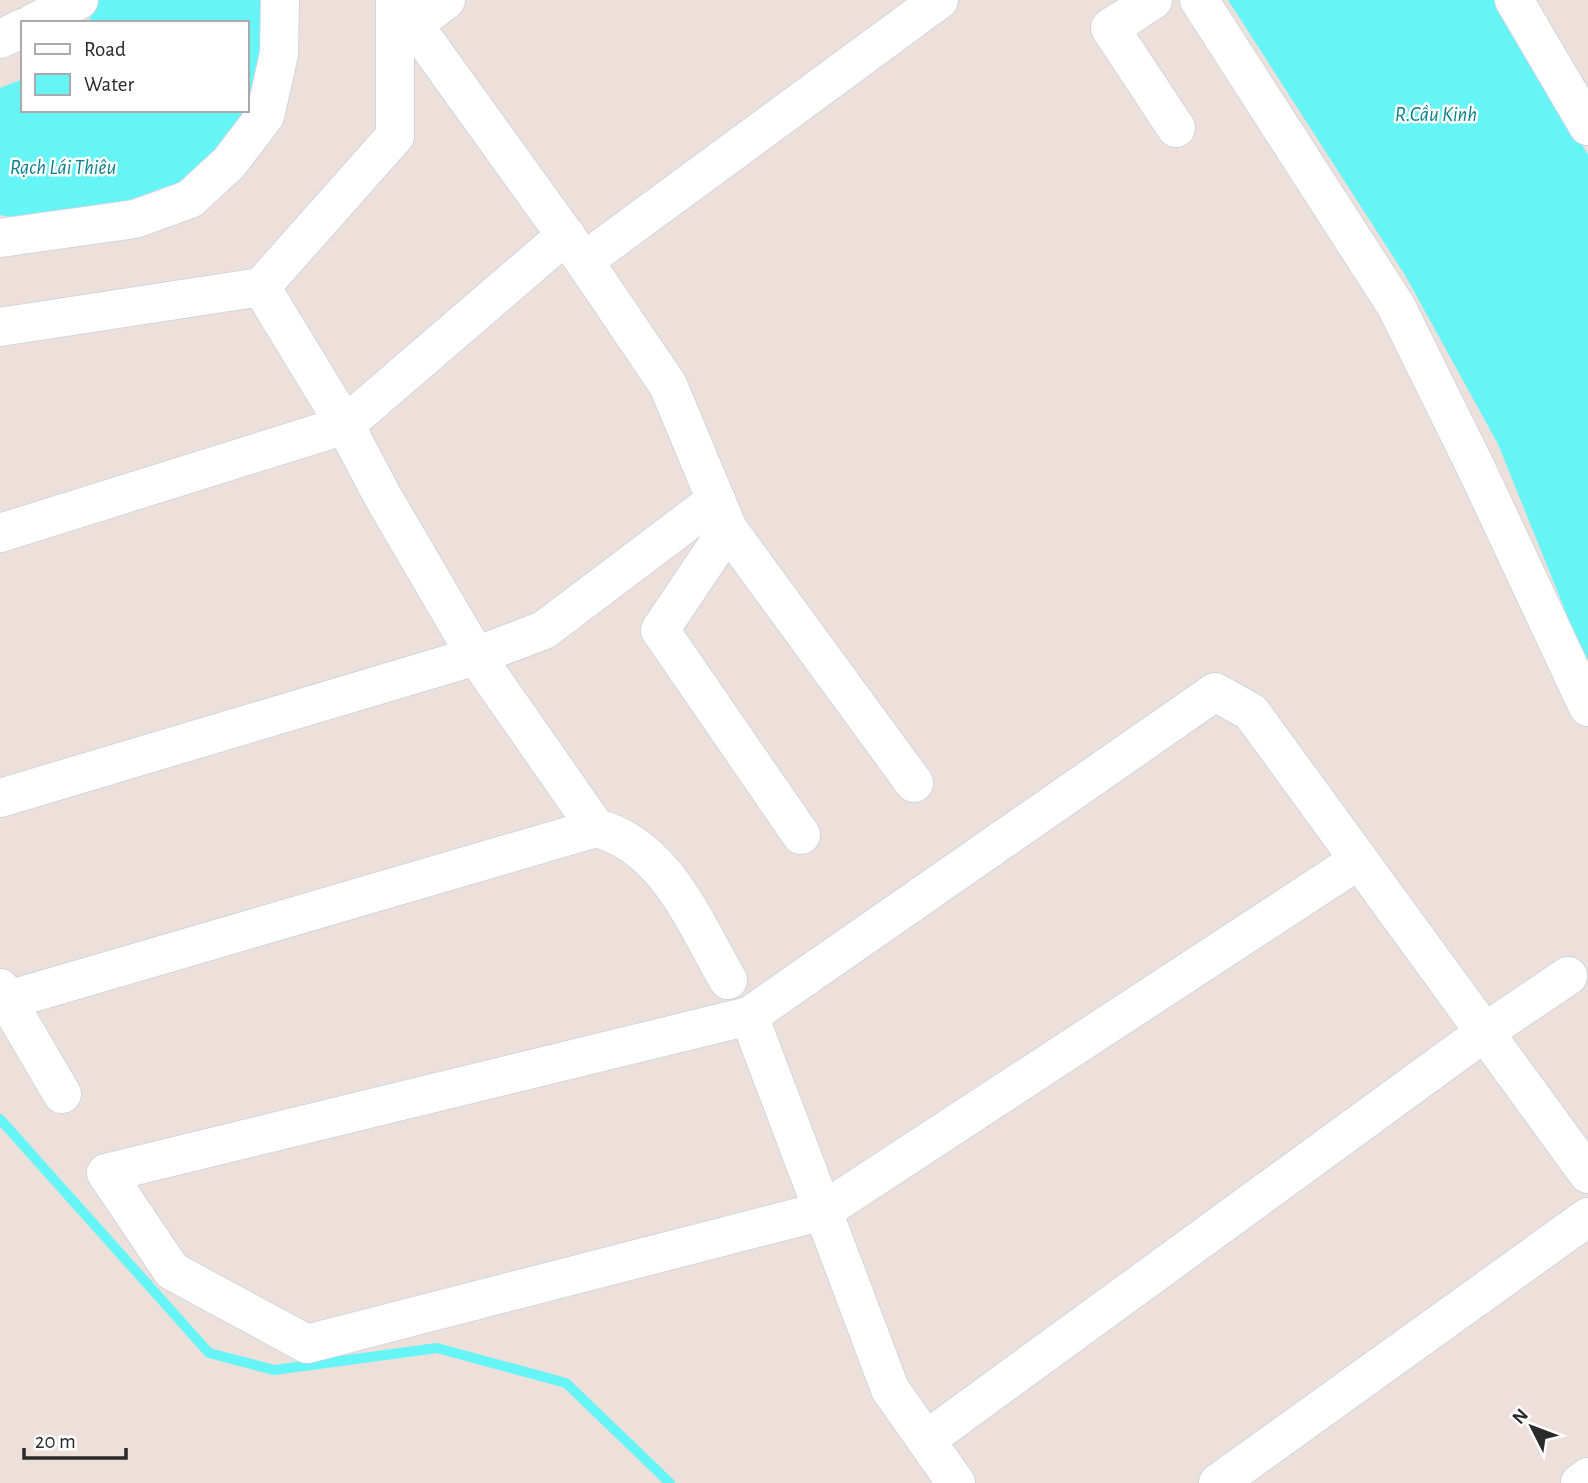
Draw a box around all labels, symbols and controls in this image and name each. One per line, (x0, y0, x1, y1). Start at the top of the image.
legend (21, 21, 248, 112)
text: Road (84, 39, 126, 60)
text: Water (84, 74, 134, 95)
water label: R.Cầu Kinh (1395, 104, 1477, 125)
water label: Rạch Lái Thiêu (10, 157, 116, 178)
north arrow (1497, 1392, 1567, 1462)
text: N (1509, 1405, 1532, 1428)
scale bar (24, 1416, 126, 1460)
text: 20 m (35, 1431, 76, 1452)

